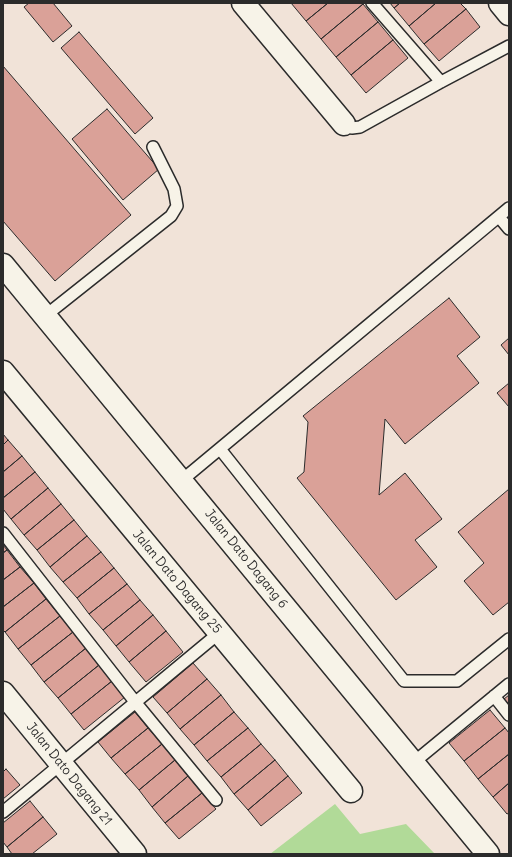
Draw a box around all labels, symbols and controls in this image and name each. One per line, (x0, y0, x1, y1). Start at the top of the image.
street label: Jalan Dato Dagang 6 (201, 506, 291, 612)
street label: Jalan Dato Dagang 25 (129, 527, 225, 637)
street label: Jalan Dato Dagang 21 (23, 719, 115, 829)

